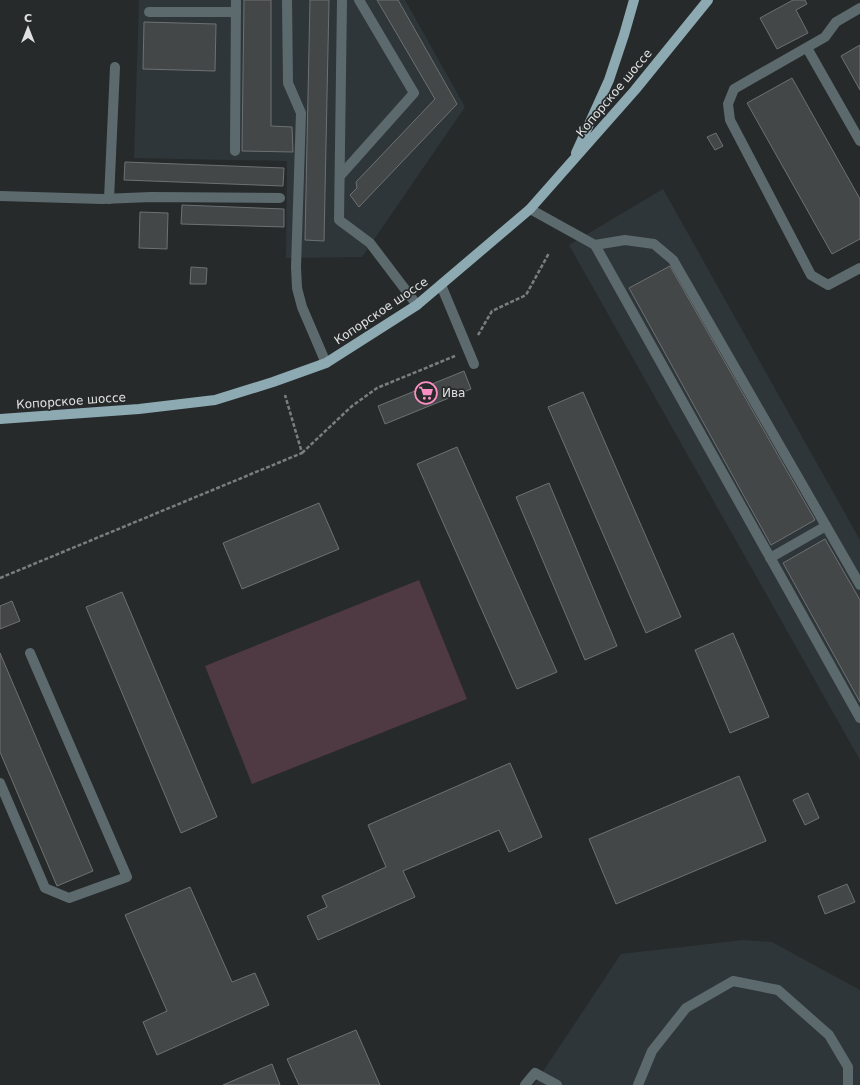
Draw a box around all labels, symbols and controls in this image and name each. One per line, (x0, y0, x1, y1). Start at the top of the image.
north arrow (8, 8, 48, 48)
text: С (24, 12, 32, 25)
street label: Копорское шоссе (573, 46, 655, 140)
street label: Копорское шоссе (332, 274, 430, 348)
supermarket icon: Ива (413, 380, 439, 406)
place label: Ива (442, 386, 465, 400)
street label: Копорское шоссе (16, 390, 126, 412)

